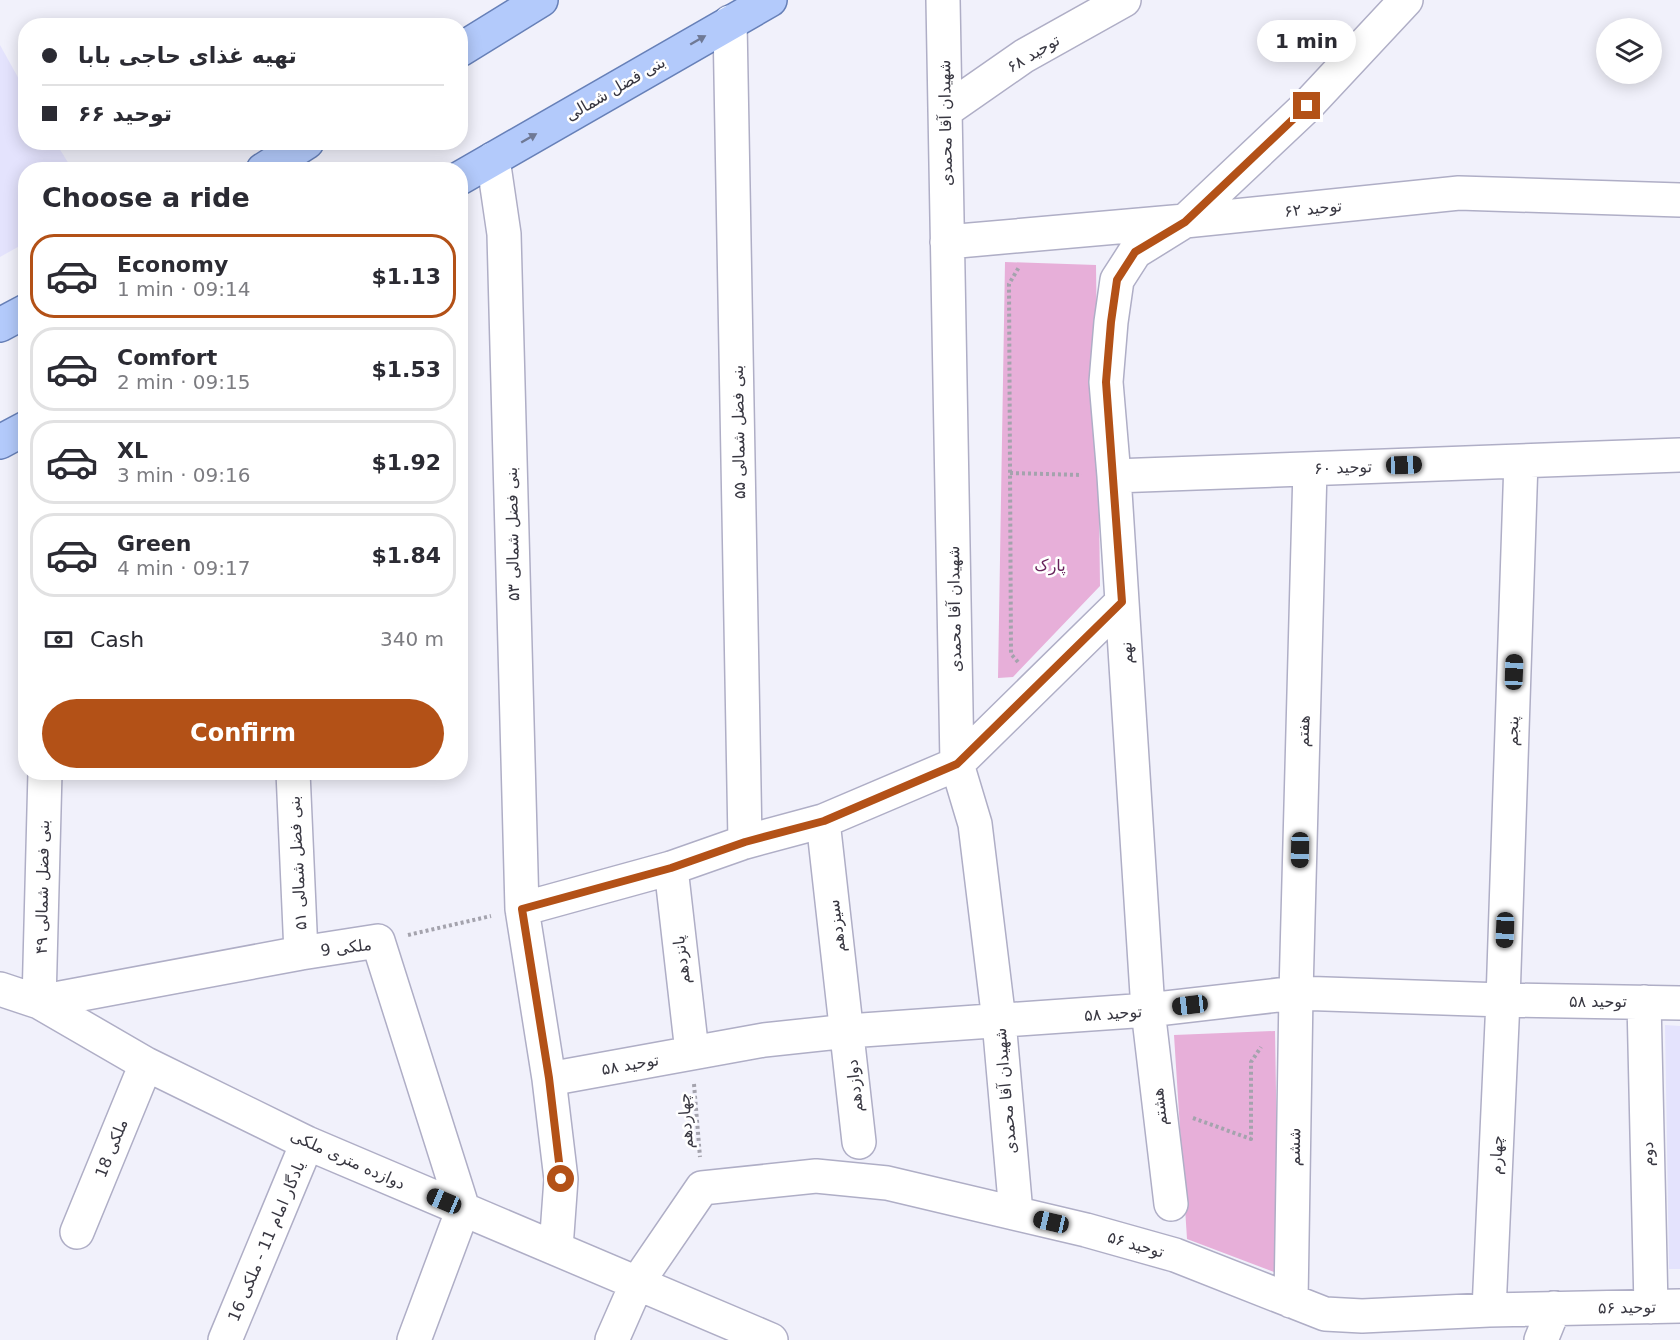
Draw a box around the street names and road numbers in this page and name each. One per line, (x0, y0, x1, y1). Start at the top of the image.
street label: توحید ۶۸ (1003, 30, 1064, 77)
street label: بنی فضل شمالی (562, 52, 669, 125)
street label: شهیدان آقا محمدی (935, 60, 957, 186)
street label: توحید ۶۲ (1283, 196, 1343, 222)
street label: بنی فضل شمالی ۵۵ (728, 365, 749, 499)
street label: توحید ۶۰ (1314, 457, 1372, 479)
street label: بنی فضل شمالی ۵۳ (502, 467, 523, 601)
street label: شهیدان آقا محمدی (944, 546, 966, 672)
street label: نهم (1116, 641, 1138, 665)
street label: هفتم (1293, 715, 1314, 747)
street label: پنجم (1502, 716, 1524, 747)
street label: بنی فضل شمالی ۵۱ (284, 795, 311, 931)
street label: بنی فضل شمالی ۴۹ (32, 820, 53, 954)
street label: سیزدهم (824, 898, 850, 954)
street label: پانزدهم (669, 934, 695, 985)
street label: ملکی 9 (319, 935, 373, 960)
street label: توحید ۵۸ (1569, 992, 1627, 1012)
street label: توحید ۵۸ (1083, 1002, 1143, 1026)
street label: شهیدان آقا محمدی (991, 1027, 1021, 1155)
street label: توحید ۵۸ (600, 1050, 661, 1080)
street label: دوازدهم (842, 1058, 868, 1113)
street label: هشتم (1148, 1087, 1171, 1127)
street label: چهاردهم (674, 1092, 698, 1150)
street label: ملکی 18 (91, 1116, 132, 1180)
street label: دوازده متری ملکی (287, 1126, 408, 1194)
street label: ششم (1285, 1128, 1304, 1166)
street label: چهارم (1486, 1135, 1508, 1175)
street label: دوم (1638, 1141, 1658, 1167)
street label: یادگار امام 11 - ملکی 16 (224, 1158, 310, 1325)
street label: توحید ۵۶ (1105, 1227, 1166, 1263)
street label: توحید ۵۶ (1598, 1297, 1656, 1319)

